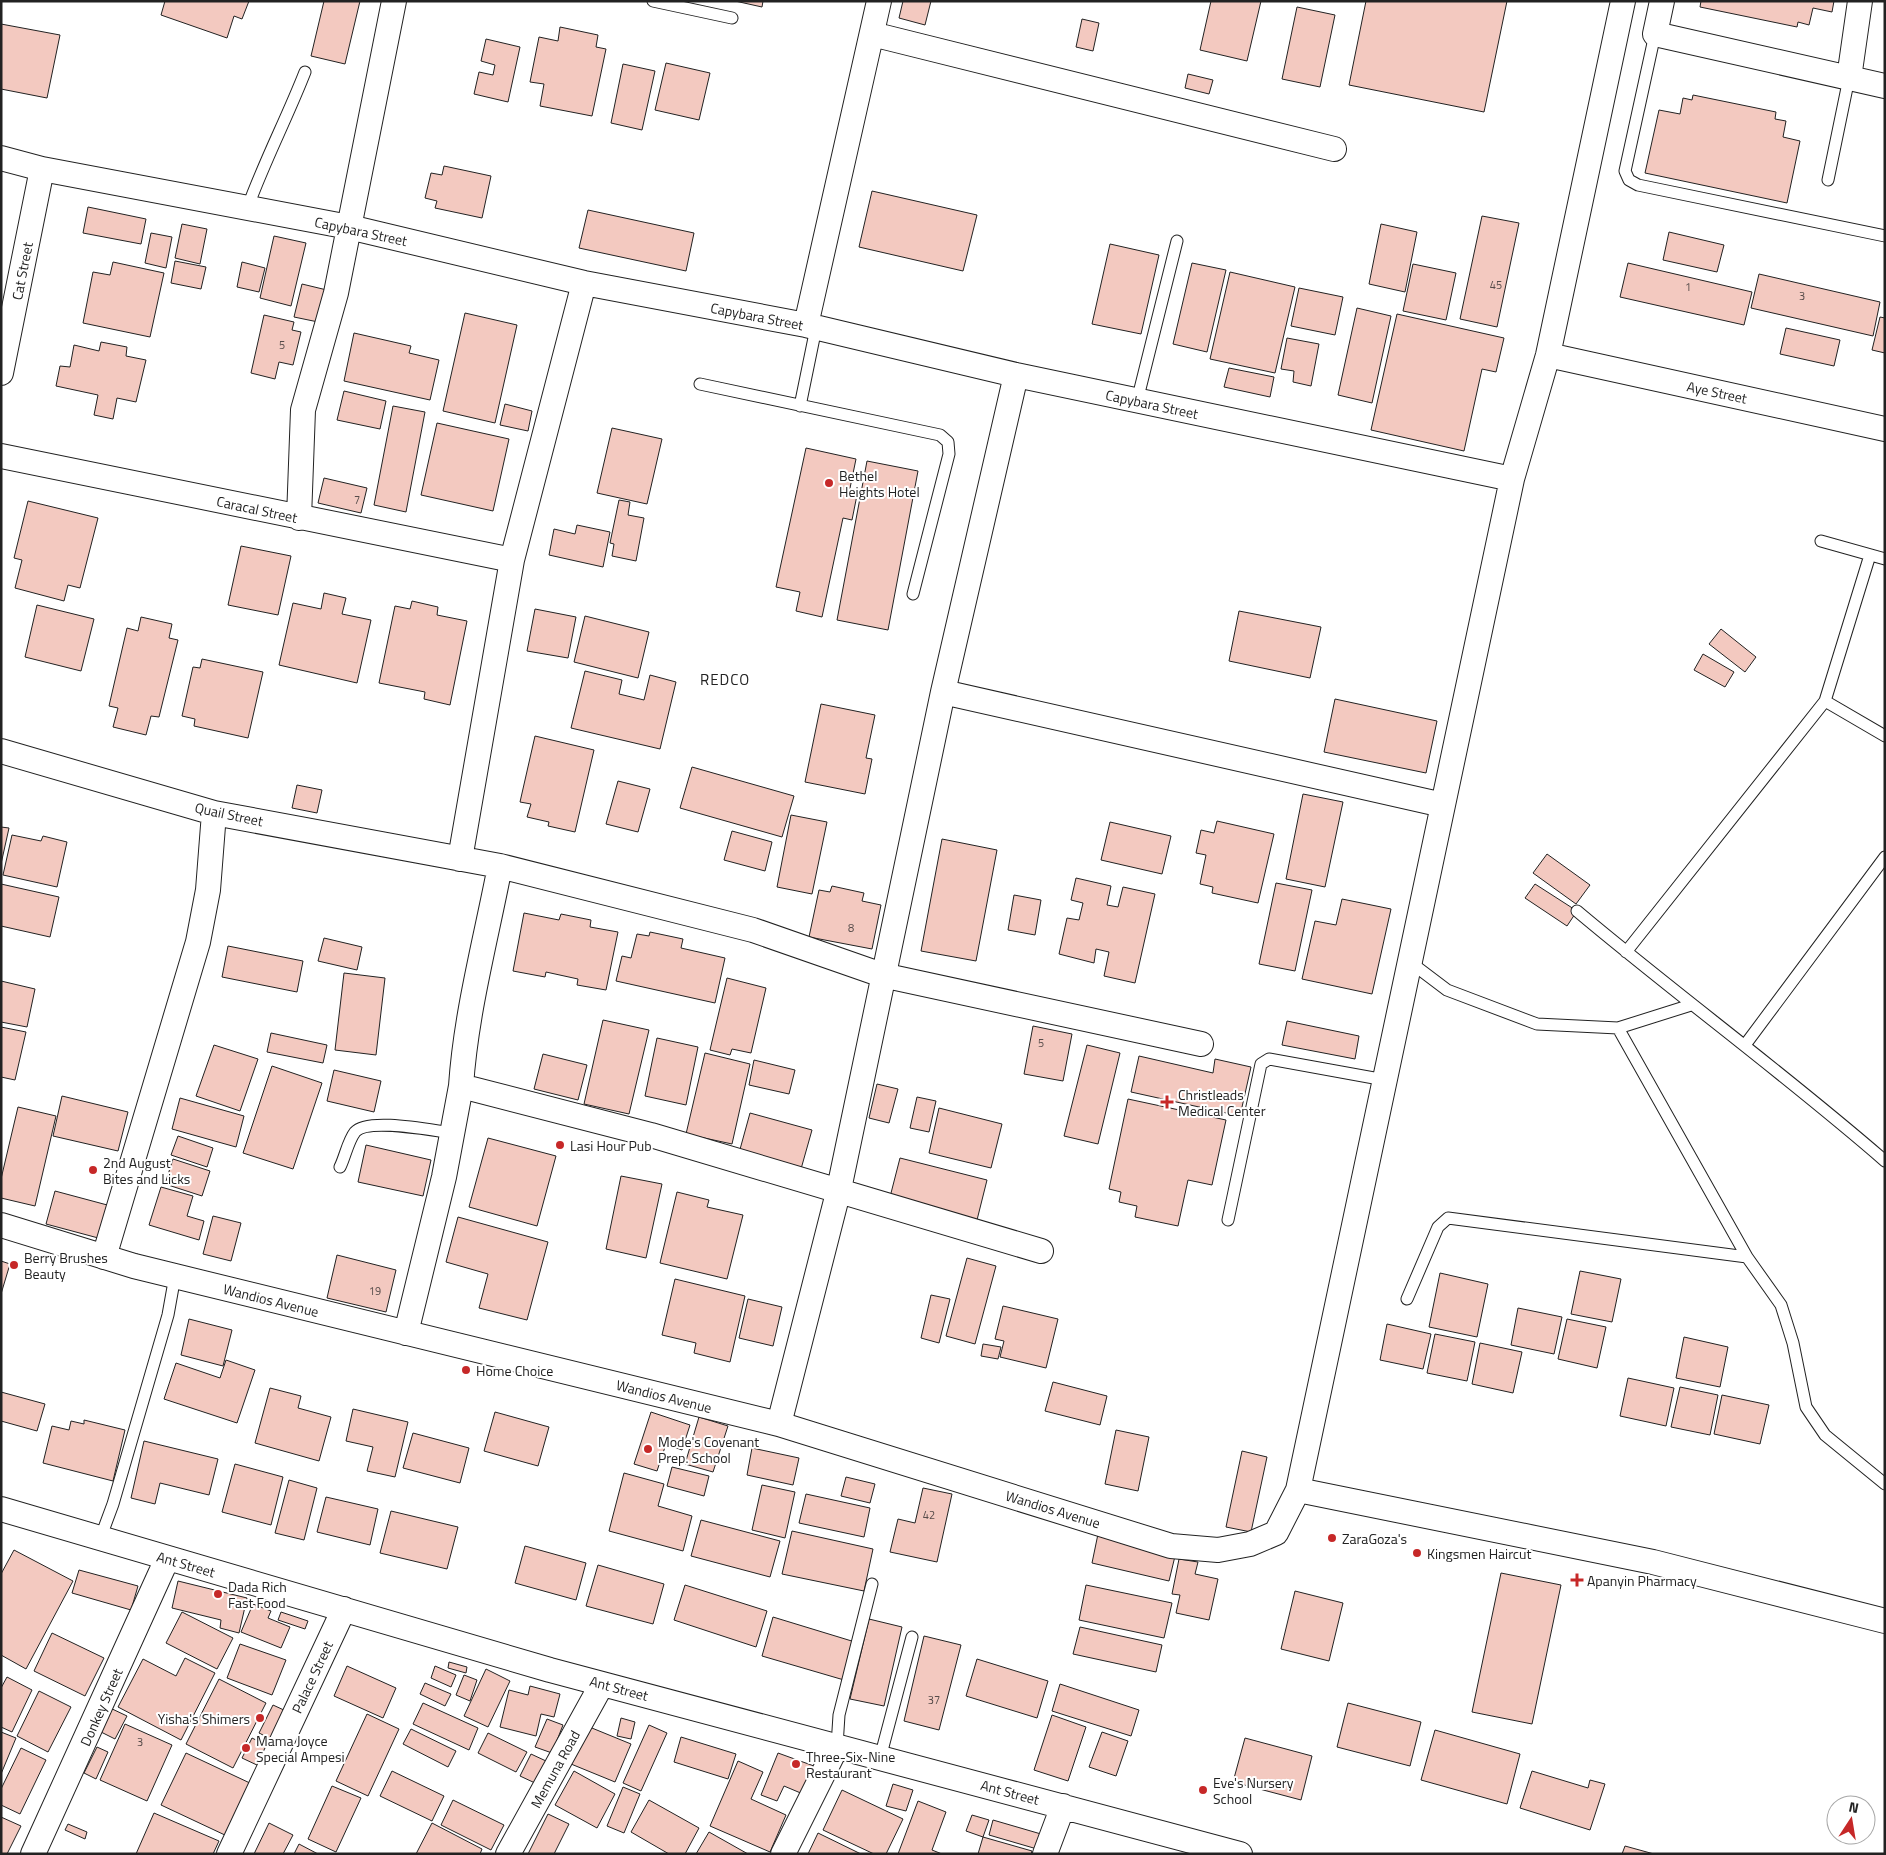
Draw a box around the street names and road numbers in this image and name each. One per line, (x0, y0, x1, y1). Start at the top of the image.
street label: Capybara Street (313, 211, 409, 251)
street label: Cat Street (6, 240, 38, 302)
street label: Capybara Street (709, 297, 805, 335)
street label: Aye Street (1685, 375, 1749, 409)
street label: Capybara Street (1104, 384, 1200, 424)
street label: Caracal Street (215, 490, 299, 528)
street label: Quail Street (193, 797, 265, 831)
street label: Wandios Avenue (221, 1278, 321, 1322)
street label: Wandios Avenue (614, 1374, 714, 1418)
street label: Wandios Avenue (1003, 1485, 1103, 1533)
street label: Ant Street (154, 1546, 218, 1582)
street label: Palace Street (286, 1637, 338, 1717)
street label: Donkey Street (74, 1665, 128, 1749)
street label: Ant Street (587, 1670, 651, 1706)
street label: Memuna Road (525, 1726, 585, 1812)
street label: Ant Street (978, 1774, 1042, 1810)

